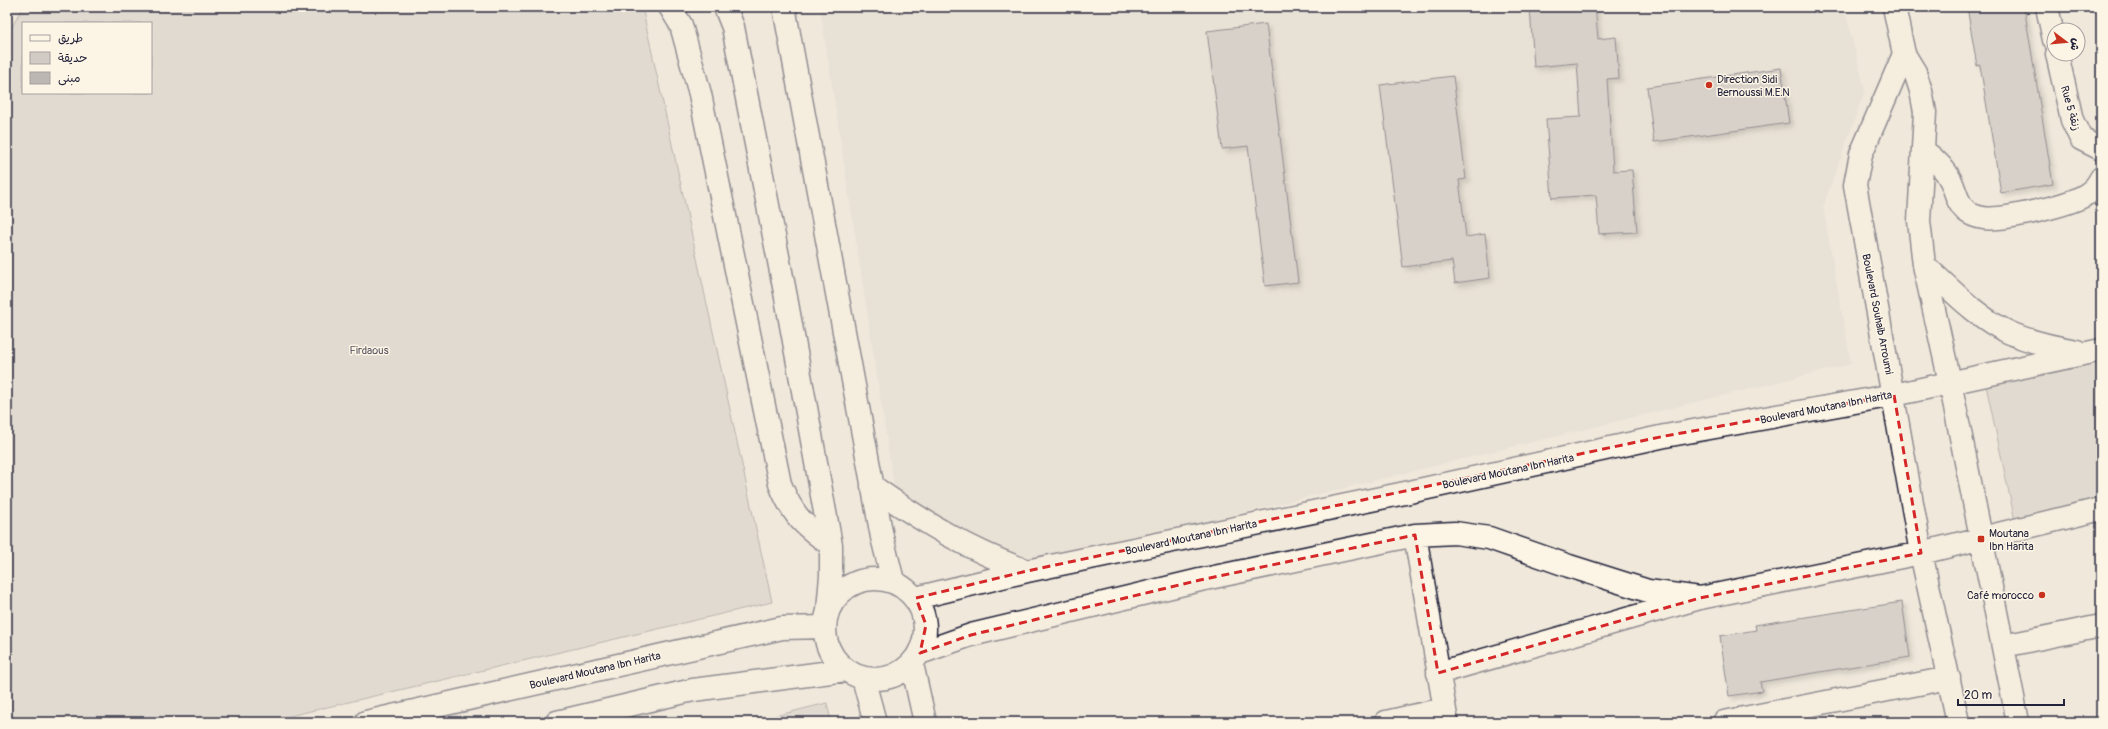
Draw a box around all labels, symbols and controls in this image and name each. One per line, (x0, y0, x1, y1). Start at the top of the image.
legend (22, 22, 152, 94)
north arrow (2046, 22, 2086, 62)
text: طريق (58, 31, 83, 46)
text: ش (2067, 37, 2083, 52)
text: حديقة (58, 51, 87, 66)
text: مبنى (58, 71, 81, 86)
place label: Direction Sidi Bernoussi M.E.N (1717, 73, 1790, 99)
marker: Direction Sidi Bernoussi M.E.N (1704, 80, 1714, 90)
street label: Rue 5 زنقة (2058, 84, 2083, 132)
street label: Boulevard Souhaib Arroumi (1859, 253, 1896, 376)
park label: Firdaous (349, 344, 389, 357)
street label: Boulevard Moutana Ibn Harita (1759, 388, 1893, 427)
street label: Boulevard Moutana Ibn Harita (1441, 451, 1575, 492)
street label: Boulevard Moutana Ibn Harita (1124, 517, 1258, 558)
place label: Moutana Ibn Harita (1989, 527, 2034, 553)
marker: Moutana Ibn Harita (1976, 534, 1986, 544)
place label: Café morocco (1967, 589, 2034, 602)
marker: Café morocco (2037, 590, 2047, 600)
street label: Boulevard Moutana Ibn Harita (528, 649, 662, 692)
scale bar (1958, 681, 2064, 707)
text: 20 m (1964, 688, 1993, 703)

